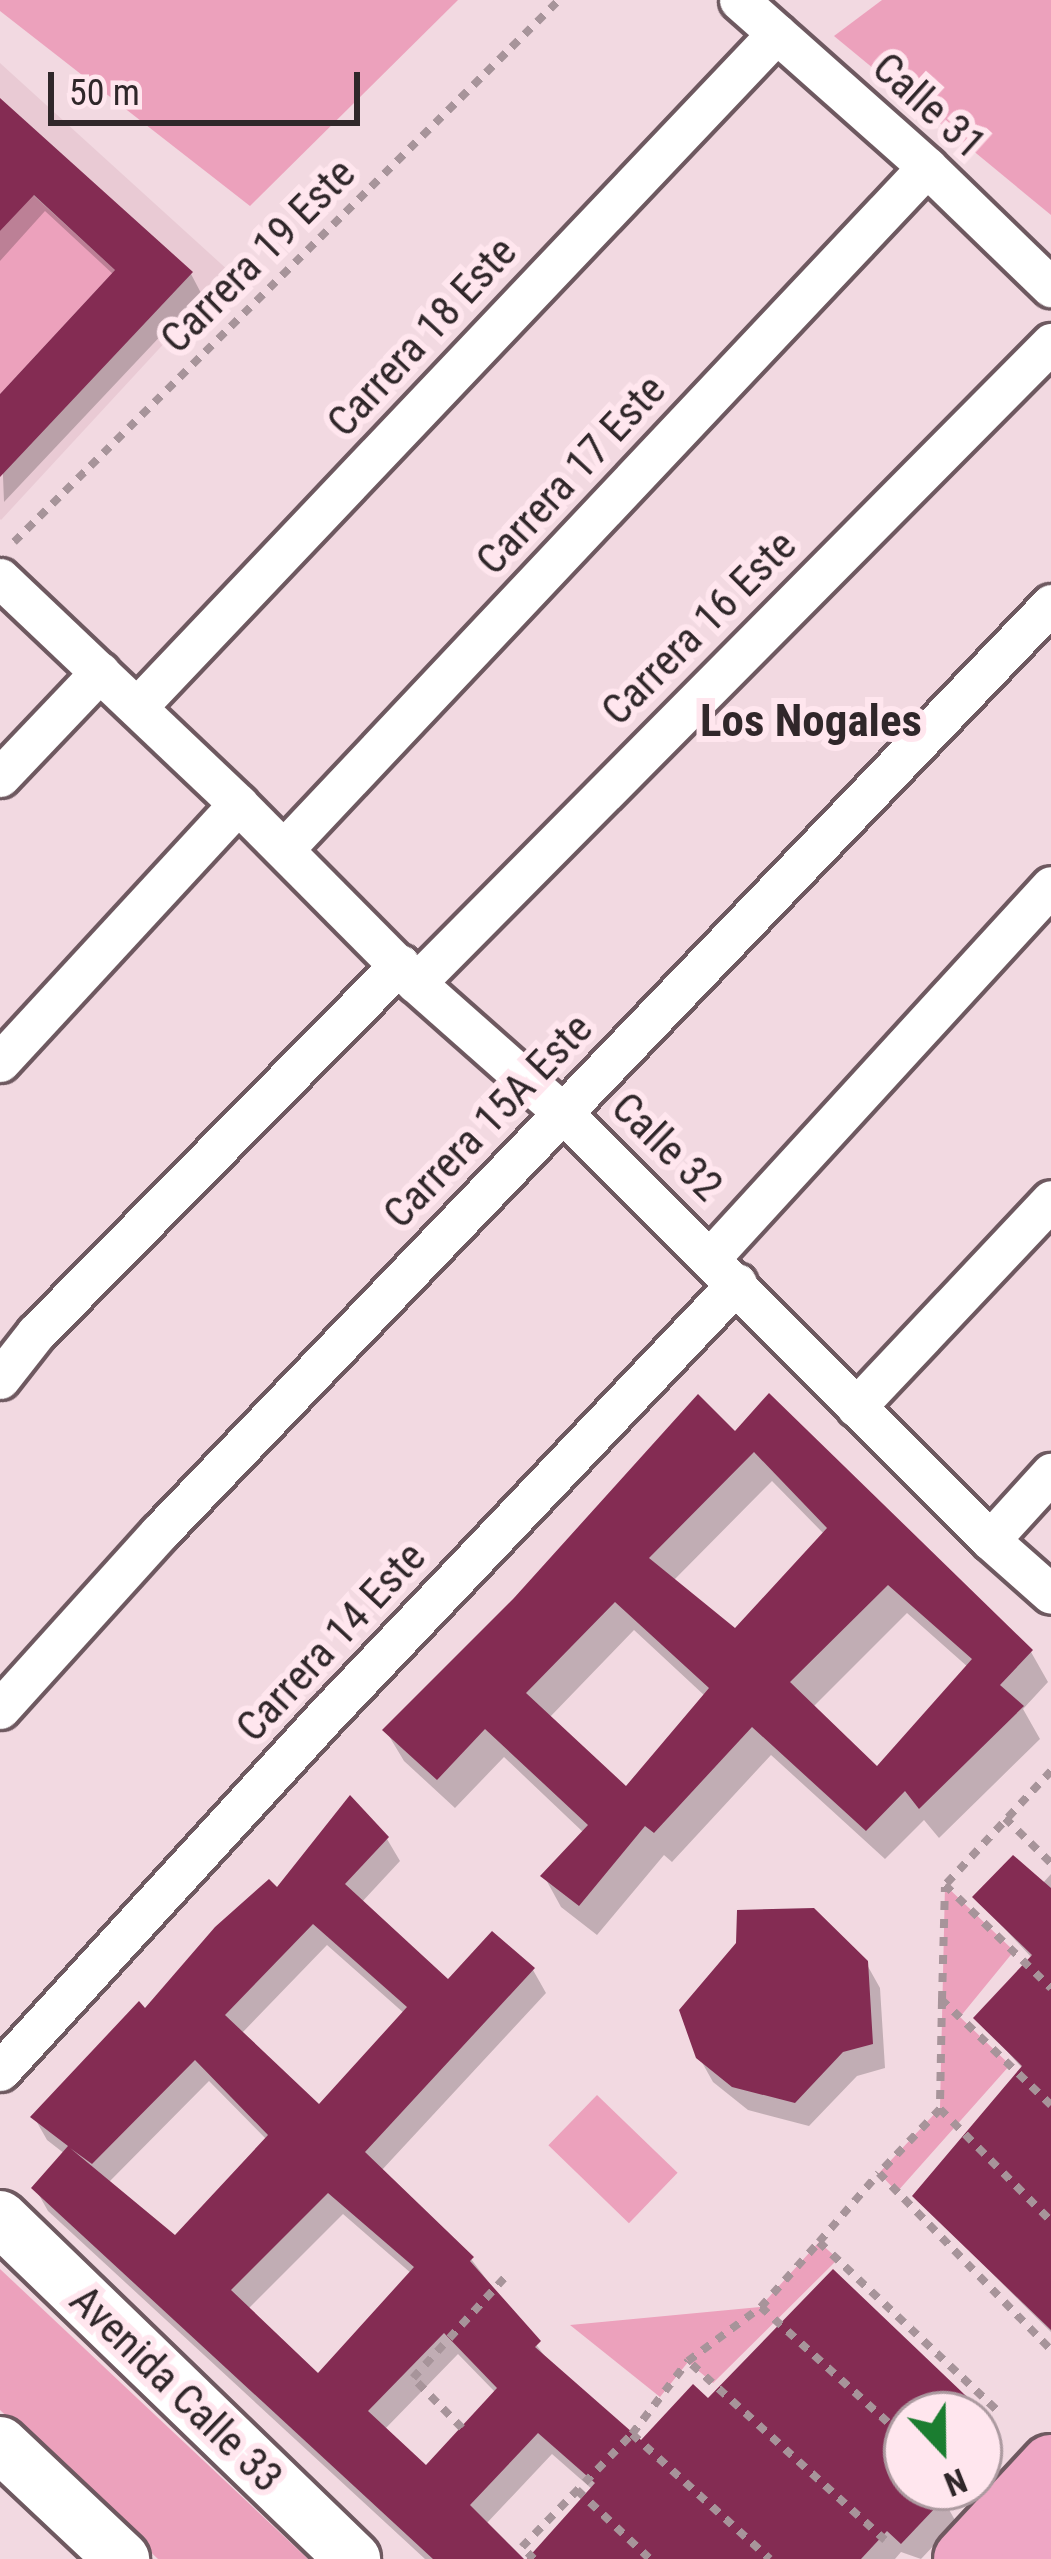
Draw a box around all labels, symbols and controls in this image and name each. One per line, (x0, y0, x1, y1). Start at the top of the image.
street label: Calle 31 (862, 42, 996, 170)
scale bar (54, 48, 366, 122)
text: 50 m (69, 72, 140, 114)
street label: Carrera 19 Este (150, 148, 366, 364)
street label: Carrera 18 Este (317, 227, 527, 447)
street label: Carrera 17 Este (466, 365, 676, 585)
street label: Carrera 16 Este (591, 520, 807, 736)
district label: Los Nogales (700, 694, 922, 748)
street label: Carrera 15A Este (373, 1003, 603, 1239)
street label: Calle 32 (601, 1082, 733, 1212)
street label: Carrera 14 Este (226, 1532, 436, 1752)
street label: Avenida Calle 33 (60, 2275, 292, 2503)
north arrow (883, 2391, 1003, 2511)
text: N (939, 2460, 972, 2504)

